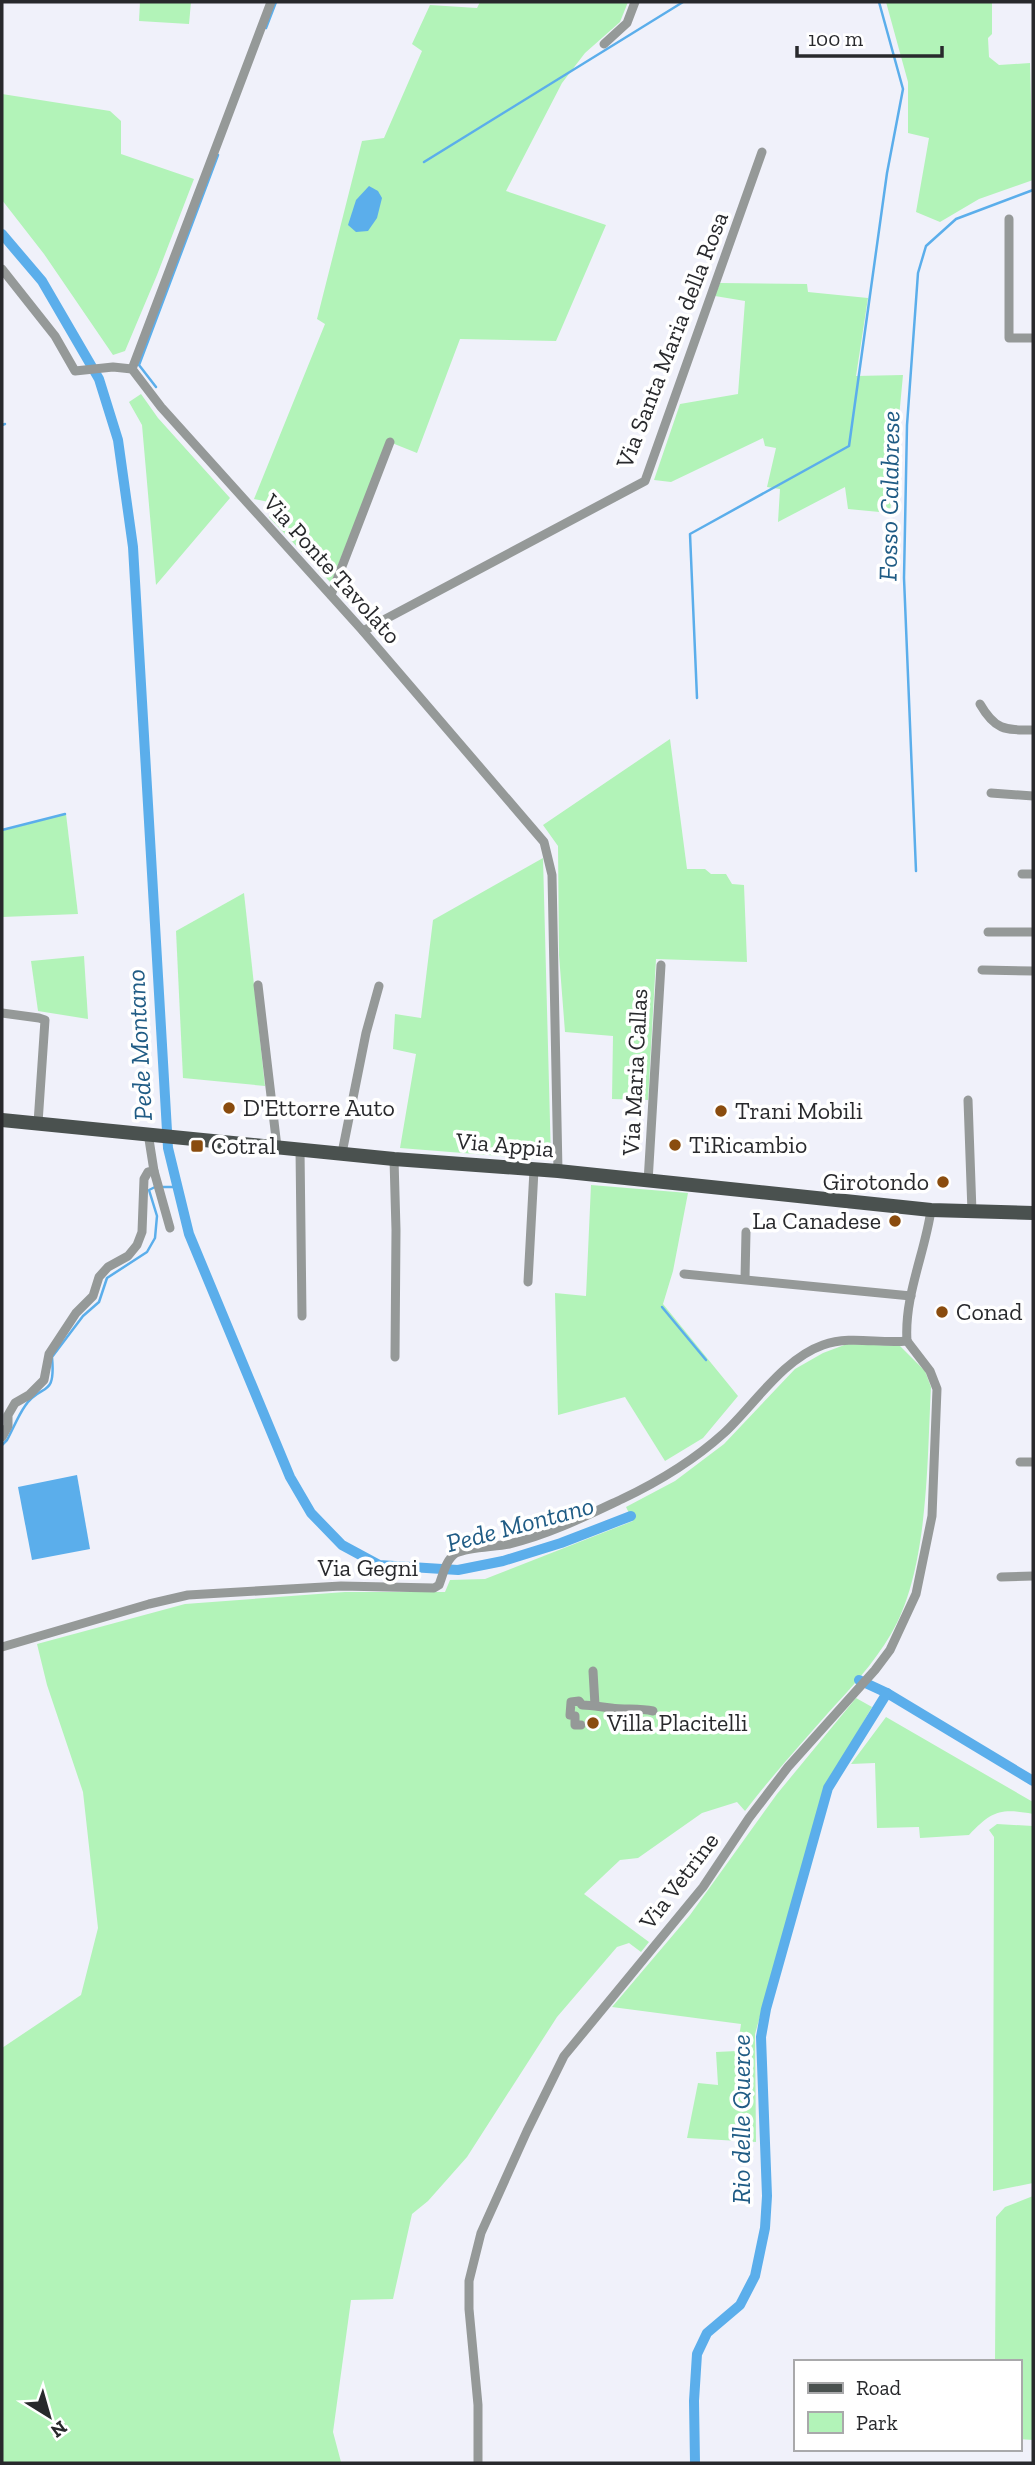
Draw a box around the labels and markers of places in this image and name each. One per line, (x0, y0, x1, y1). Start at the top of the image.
place label: D'Ettorre Auto (243, 1093, 395, 1122)
place label: Trani Mobili (735, 1096, 863, 1125)
marker: D'Ettorre Auto (221, 1100, 237, 1116)
marker: Trani Mobili (713, 1103, 729, 1119)
place label: TiRicambio (689, 1130, 807, 1159)
place label: Cotral (211, 1131, 276, 1160)
marker: TiRicambio (667, 1137, 683, 1153)
marker: Cotral (189, 1138, 205, 1154)
place label: Girotondo (823, 1167, 929, 1196)
marker: Girotondo (935, 1174, 951, 1190)
place label: La Canadese (752, 1206, 881, 1235)
marker: La Canadese (887, 1213, 903, 1229)
place label: Conad (956, 1297, 1022, 1326)
marker: Conad (934, 1304, 950, 1320)
place label: Villa Placitelli (606, 1708, 748, 1737)
marker: Villa Placitelli (585, 1715, 601, 1731)

